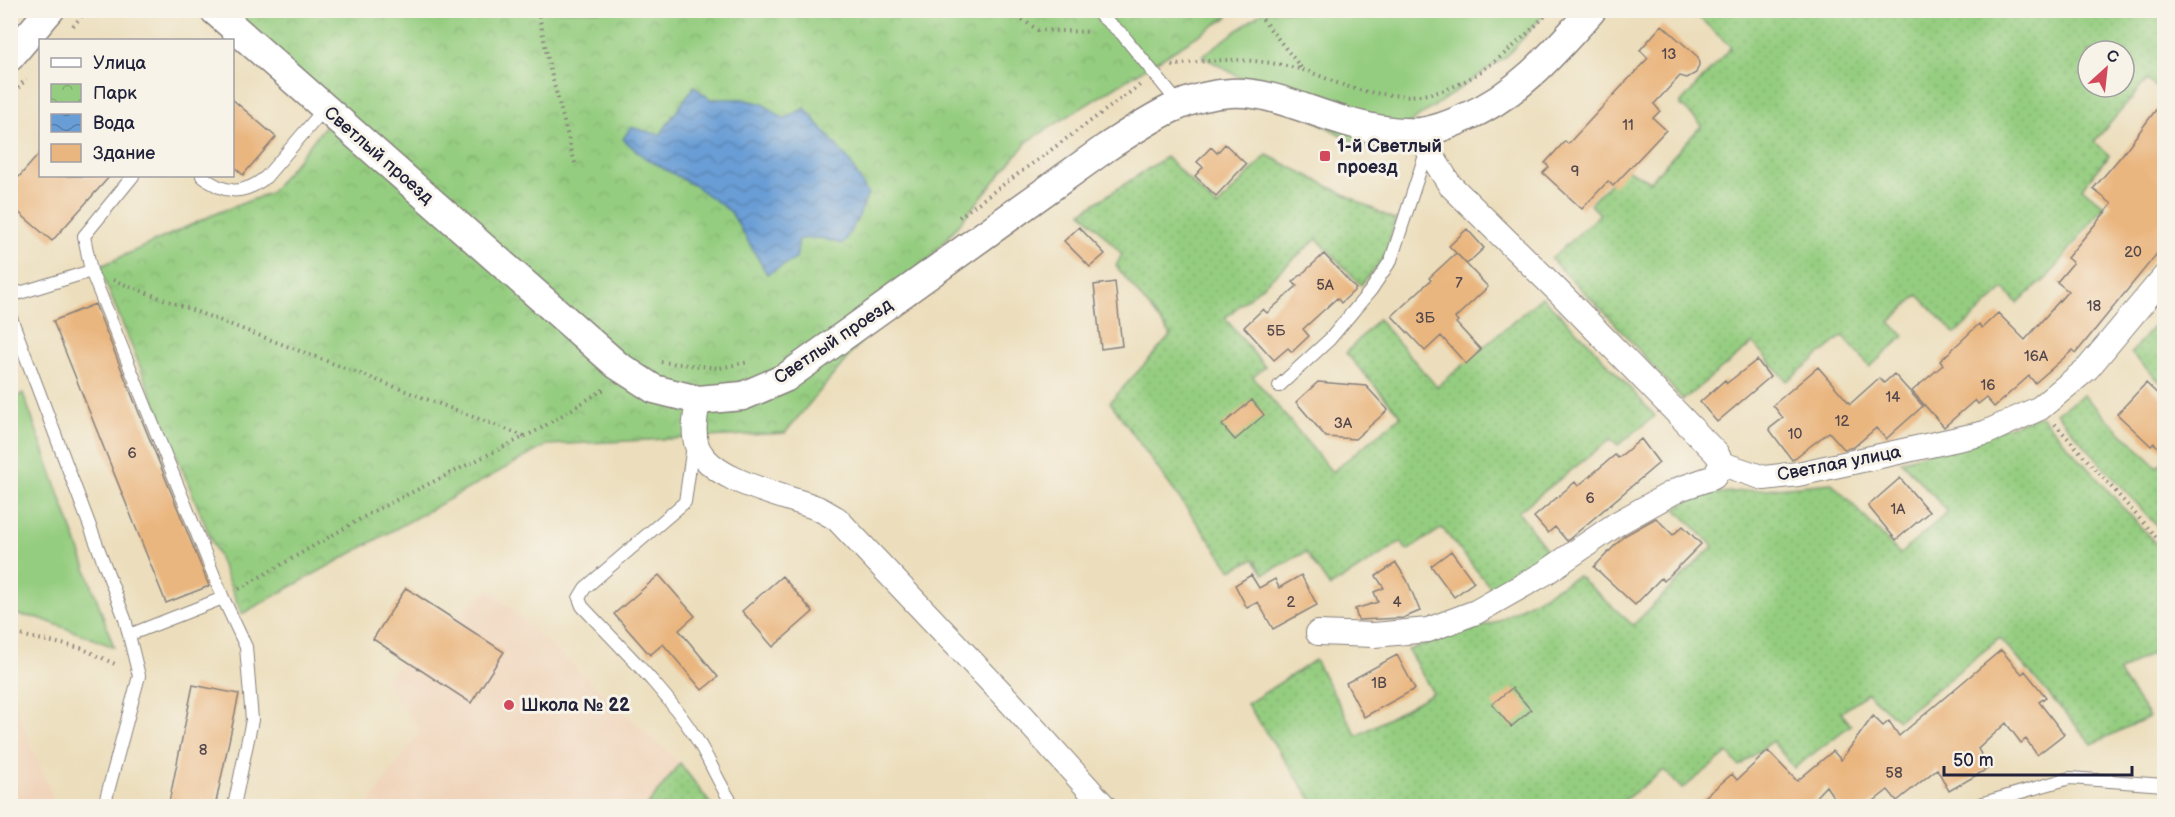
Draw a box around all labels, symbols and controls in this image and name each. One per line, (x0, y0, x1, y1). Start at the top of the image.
legend (39, 39, 234, 177)
north arrow (2076, 39, 2136, 99)
house number: 13 (1661, 45, 1677, 64)
text: С (2103, 46, 2121, 68)
text: Улица (93, 53, 147, 74)
text: Парк (93, 83, 137, 104)
street label: Светлый проезд (320, 102, 438, 209)
text: Вода (93, 113, 135, 134)
house number: 11 (1622, 116, 1634, 135)
place label: 1-й Светлый проезд (1337, 136, 1442, 178)
text: Здание (93, 143, 155, 164)
marker: 1-й Светлый проезд (1318, 149, 1332, 163)
house number: 9 (1571, 162, 1579, 181)
house number: 20 (2124, 243, 2142, 262)
house number: 7 (1455, 274, 1463, 293)
house number: 5А (1316, 276, 1335, 295)
street label: Светлый проезд (770, 294, 896, 389)
house number: 18 (2087, 297, 2102, 316)
house number: 3Б (1415, 309, 1435, 328)
house number: 5Б (1267, 322, 1286, 341)
house number: 16А (2024, 347, 2049, 366)
house number: 16 (1981, 376, 1995, 395)
house number: 14 (1886, 388, 1900, 407)
house number: 12 (1835, 412, 1849, 431)
house number: 3А (1334, 414, 1353, 433)
house number: 10 (1788, 425, 1802, 444)
street label: Светлая улица (1775, 441, 1903, 486)
house number: 6 (127, 444, 137, 463)
house number: 6 (1585, 489, 1595, 508)
house number: 1А (1891, 500, 1906, 519)
house number: 2 (1287, 593, 1296, 612)
house number: 4 (1392, 593, 1402, 612)
house number: 1В (1371, 674, 1387, 693)
place label: Школа № 22 (521, 695, 630, 716)
marker: Школа № 22 (502, 698, 516, 712)
scale bar (1944, 739, 2132, 777)
house number: 8 (199, 741, 208, 760)
text: 50 m (1953, 750, 1994, 771)
house number: 58 (1885, 764, 1903, 783)

